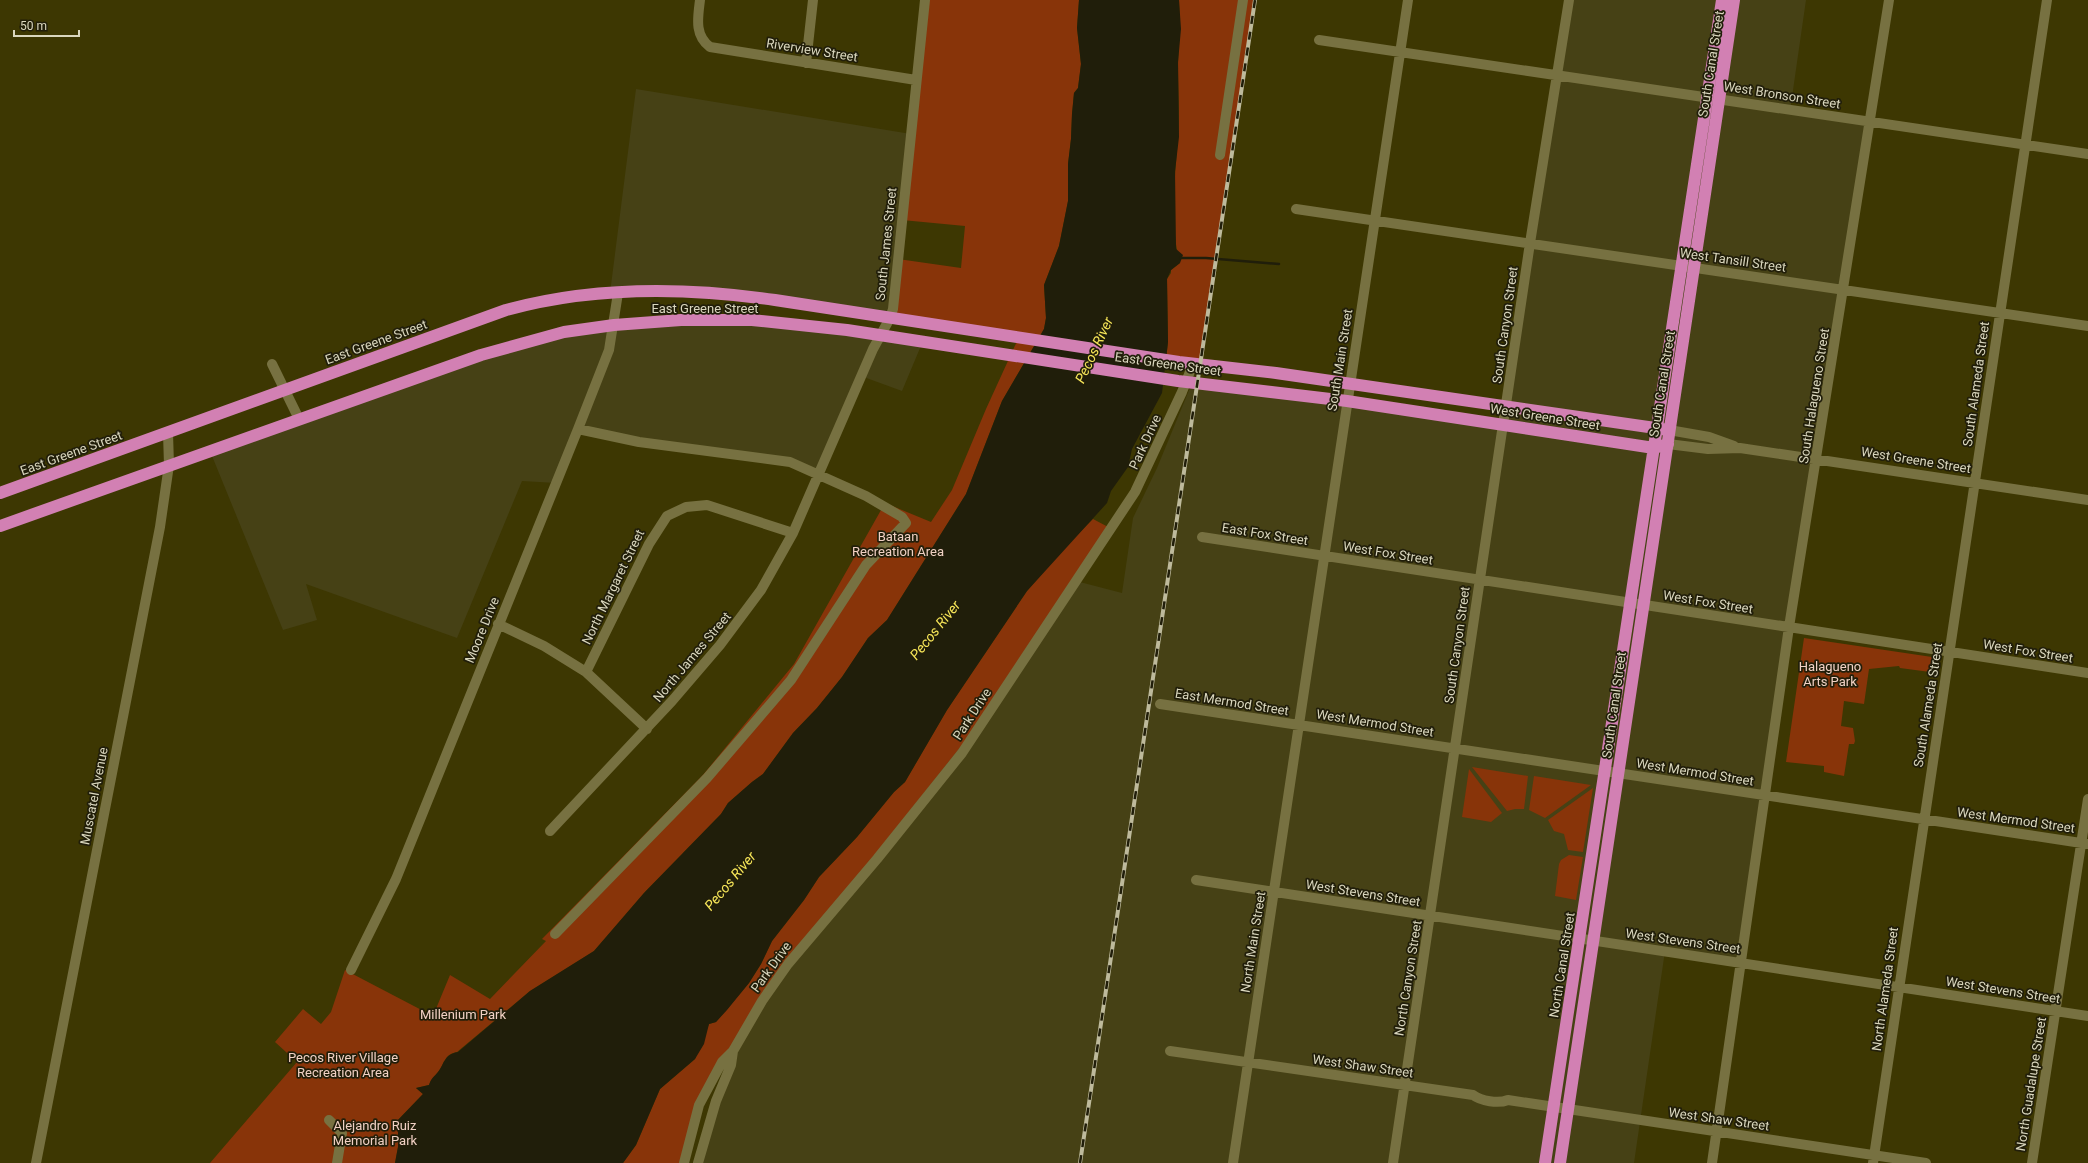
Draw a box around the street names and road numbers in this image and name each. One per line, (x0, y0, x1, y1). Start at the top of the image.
street label: South Canal Street (1695, 10, 1727, 118)
street label: Riverview Street (765, 35, 859, 65)
street label: West Bronson Street (1722, 78, 1842, 112)
street label: South James Street (873, 187, 899, 301)
street label: West Tansill Street (1679, 245, 1787, 275)
street label: South Canyon Street (1489, 266, 1521, 384)
street label: East Greene Street (651, 301, 759, 316)
street label: South Main Street (1325, 308, 1355, 412)
street label: East Greene Street (323, 317, 429, 367)
street label: South Alameda Street (1960, 321, 1992, 447)
street label: South Halagueno Street (1796, 327, 1832, 465)
street label: South Canal Street (1646, 330, 1678, 438)
street label: East Greene Street (1114, 349, 1222, 379)
street label: West Greene Street (1489, 401, 1601, 433)
street label: Park Drive (1126, 412, 1164, 472)
street label: East Greene Street (18, 428, 124, 478)
street label: West Greene Street (1860, 444, 1972, 476)
street label: East Fox Street (1221, 520, 1309, 548)
street label: North Margaret Street (579, 527, 647, 647)
street label: West Fox Street (1342, 538, 1434, 568)
street label: South Canyon Street (1441, 586, 1473, 704)
street label: West Fox Street (1662, 587, 1754, 617)
street label: Moore Drive (462, 595, 502, 665)
street label: North James Street (650, 609, 734, 705)
street label: West Fox Street (1982, 636, 2074, 666)
street label: South Alameda Street (1911, 642, 1945, 768)
street label: South Canal Street (1599, 651, 1629, 759)
street label: Park Drive (950, 685, 994, 743)
street label: East Mermod Street (1174, 686, 1290, 718)
street label: West Mermod Street (1315, 706, 1435, 740)
street label: Muscatel Avenue (77, 746, 111, 846)
street label: West Mermod Street (1635, 755, 1755, 789)
street label: West Mermod Street (1956, 804, 2076, 836)
street label: West Stevens Street (1305, 877, 1421, 909)
street label: North Main Street (1238, 890, 1268, 994)
street label: North Canal Street (1546, 911, 1578, 1019)
street label: North Canyon Street (1391, 919, 1425, 1037)
street label: West Stevens Street (1625, 926, 1741, 956)
street label: North Alameda Street (1869, 926, 1901, 1052)
street label: Park Drive (748, 939, 794, 995)
street label: West Stevens Street (1945, 974, 2061, 1006)
street label: North Guadalupe Street (2013, 1016, 2049, 1152)
street label: West Shaw Street (1312, 1051, 1414, 1081)
street label: West Shaw Street (1668, 1104, 1770, 1134)

